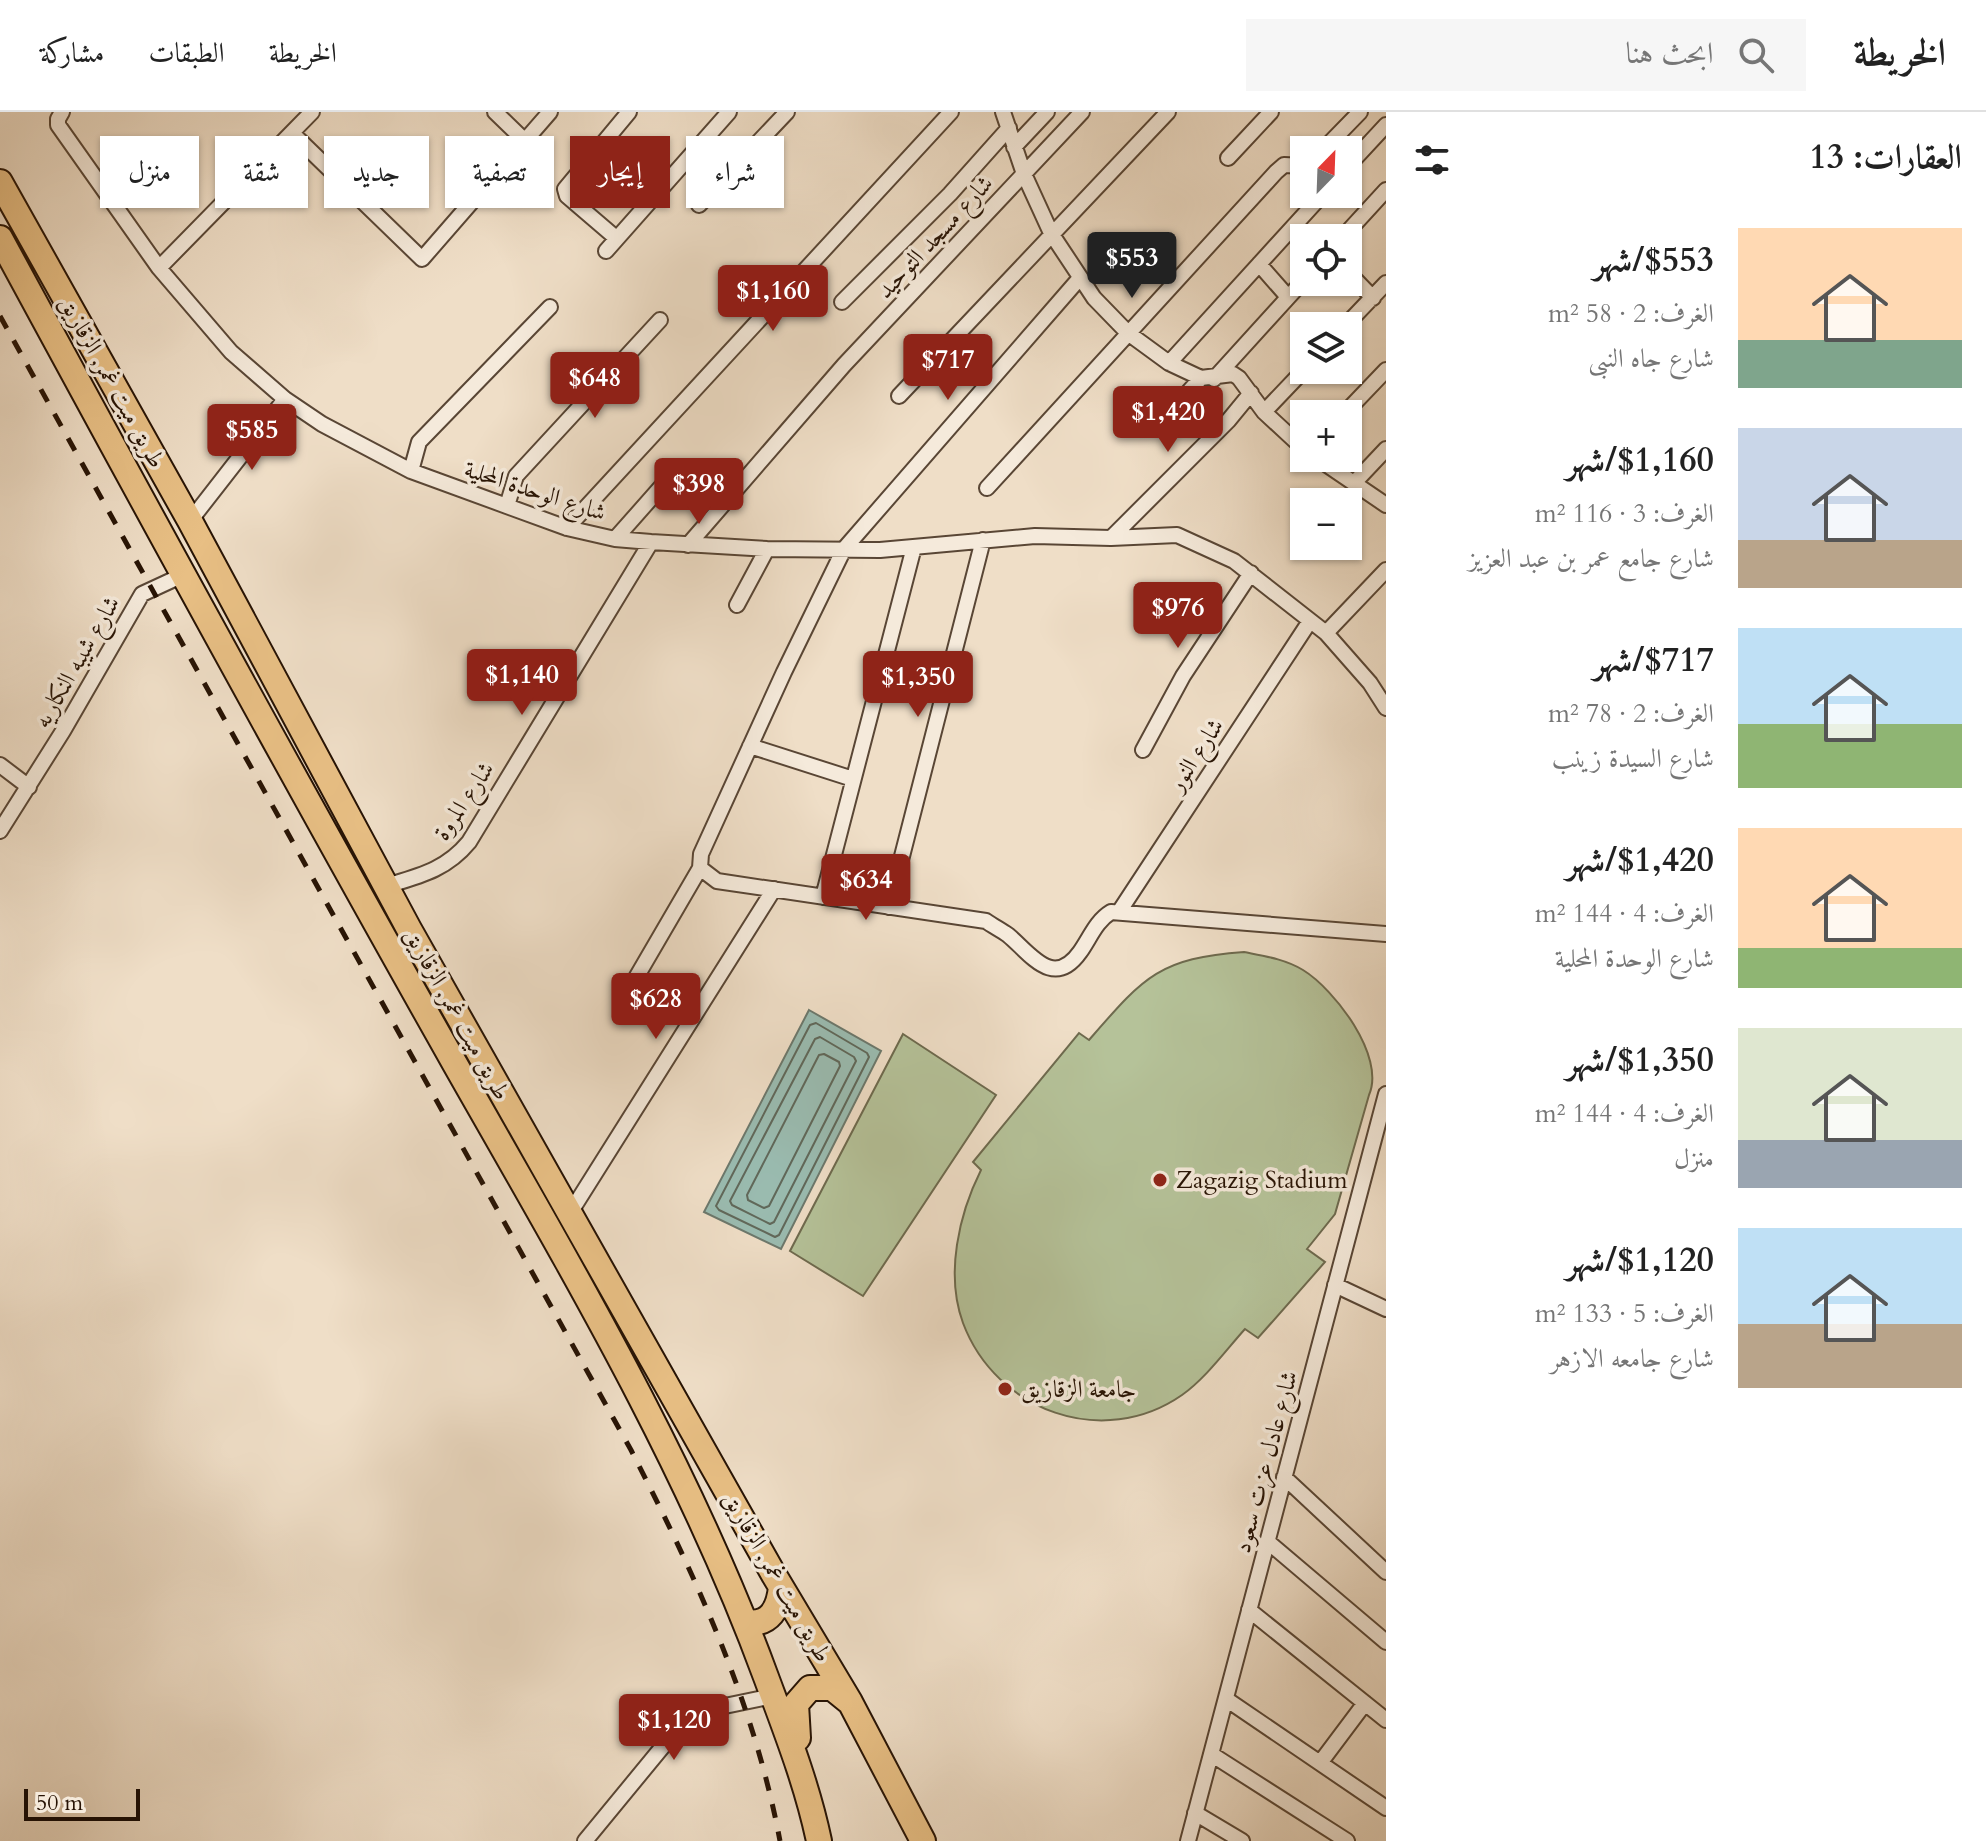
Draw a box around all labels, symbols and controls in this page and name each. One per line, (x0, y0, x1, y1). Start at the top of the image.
search box (1246, 19, 1806, 91)
text: الخريطة (1854, 27, 1946, 79)
text: ابحث هنا (1625, 33, 1714, 74)
icon: search (1734, 33, 1778, 77)
text: مشاركة (40, 34, 104, 72)
text: الطبقات (148, 34, 225, 72)
text: الخريطة (269, 34, 337, 72)
text: العقارات: 13 (1809, 134, 1962, 180)
chip: منزل (100, 136, 199, 208)
chip: شقة (215, 136, 308, 208)
chip: جديد (324, 136, 429, 208)
chip: تصفية (445, 136, 554, 208)
chip: إيجار (570, 136, 670, 208)
chip: شراء (686, 136, 784, 208)
north arrow (1290, 136, 1362, 208)
map controls (1290, 136, 1362, 560)
icon: filters (1410, 138, 1454, 182)
street label: شارع مسجد التوحيد (869, 168, 1003, 308)
button: locate (1290, 224, 1362, 296)
pin: $553 (1085, 232, 1179, 300)
text: $553/شهر (1593, 237, 1714, 283)
text: $553 (1105, 240, 1159, 275)
icon: home (1802, 260, 1898, 356)
pin: $1,160 (708, 265, 838, 333)
text: $1,160 (736, 273, 810, 308)
street label: طريق ميت غمر, الزقازيق (51, 290, 173, 474)
text: الغرف: 2 · 58 m² (1548, 296, 1714, 331)
button: layers (1290, 312, 1362, 384)
pin: $717 (901, 334, 995, 402)
text: شارع جاه النبى (1588, 341, 1714, 376)
text: $717 (921, 342, 975, 377)
pin: $648 (548, 352, 642, 420)
text: $648 (568, 360, 622, 395)
pin: $1,420 (1103, 386, 1233, 454)
text: $1,420 (1131, 394, 1205, 429)
button: + (1290, 400, 1362, 472)
pin: $585 (205, 404, 299, 472)
text: $585 (225, 412, 279, 447)
text: $1,160/شهر (1566, 437, 1714, 483)
street label: شارع الوحدة المحلية (459, 453, 610, 532)
pin: $398 (652, 458, 746, 526)
icon: home (1802, 460, 1898, 556)
text: $398 (672, 466, 726, 501)
button: − (1290, 488, 1362, 560)
text: الغرف: 3 · 116 m² (1535, 496, 1714, 531)
text: شارع جامع عمر بن عبد العزيز (1468, 541, 1714, 576)
pin: $976 (1131, 582, 1225, 650)
street label: شارع شيبه النكاريه (26, 590, 131, 736)
text: $976 (1151, 590, 1205, 625)
text: $717/شهر (1593, 637, 1714, 683)
pin: $1,140 (457, 649, 587, 717)
pin: $1,350 (853, 651, 983, 719)
text: $1,140 (485, 657, 559, 692)
text: $1,350 (881, 659, 955, 694)
icon: home (1802, 660, 1898, 756)
text: الغرف: 2 · 78 m² (1548, 696, 1714, 731)
street label: شارع النور (1159, 712, 1234, 801)
text: شارع السيدة زينب (1552, 741, 1714, 776)
street label: شارع المروة (426, 755, 505, 849)
text: $1,420/شهر (1566, 837, 1714, 883)
pin: $634 (819, 854, 913, 922)
icon: home (1802, 860, 1898, 956)
text: $634 (839, 862, 893, 897)
text: الغرف: 4 · 144 m² (1535, 896, 1714, 931)
street label: طريق ميت غمر, الزقازيق (396, 922, 518, 1106)
text: شارع الوحدة المحلية (1555, 941, 1714, 976)
pin: $628 (609, 973, 703, 1041)
text: $628 (629, 981, 683, 1016)
text: $1,350/شهر (1566, 1037, 1714, 1083)
icon: home (1802, 1060, 1898, 1156)
text: الغرف: 4 · 144 m² (1535, 1096, 1714, 1131)
text: منزل (1674, 1141, 1714, 1176)
place label: Zagazig Stadium (1176, 1164, 1348, 1197)
marker: Zagazig Stadium (1151, 1171, 1169, 1189)
text: $1,120/شهر (1566, 1237, 1714, 1283)
icon: home (1802, 1260, 1898, 1356)
text: الغرف: 5 · 133 m² (1535, 1296, 1714, 1331)
text: شارع جامعه الازهر (1550, 1341, 1714, 1376)
street label: شارع عادل عزت سعود (1226, 1367, 1309, 1558)
place label: جامعة الزقازيق (1021, 1373, 1136, 1406)
marker: جامعة الزقازيق (996, 1380, 1014, 1398)
street label: طريق ميت غمر, الزقازيق (715, 1485, 839, 1669)
pin: $1,120 (609, 1694, 739, 1762)
text: $1,120 (637, 1702, 711, 1737)
scale bar (24, 1785, 140, 1821)
text: 50 m (36, 1788, 83, 1818)

